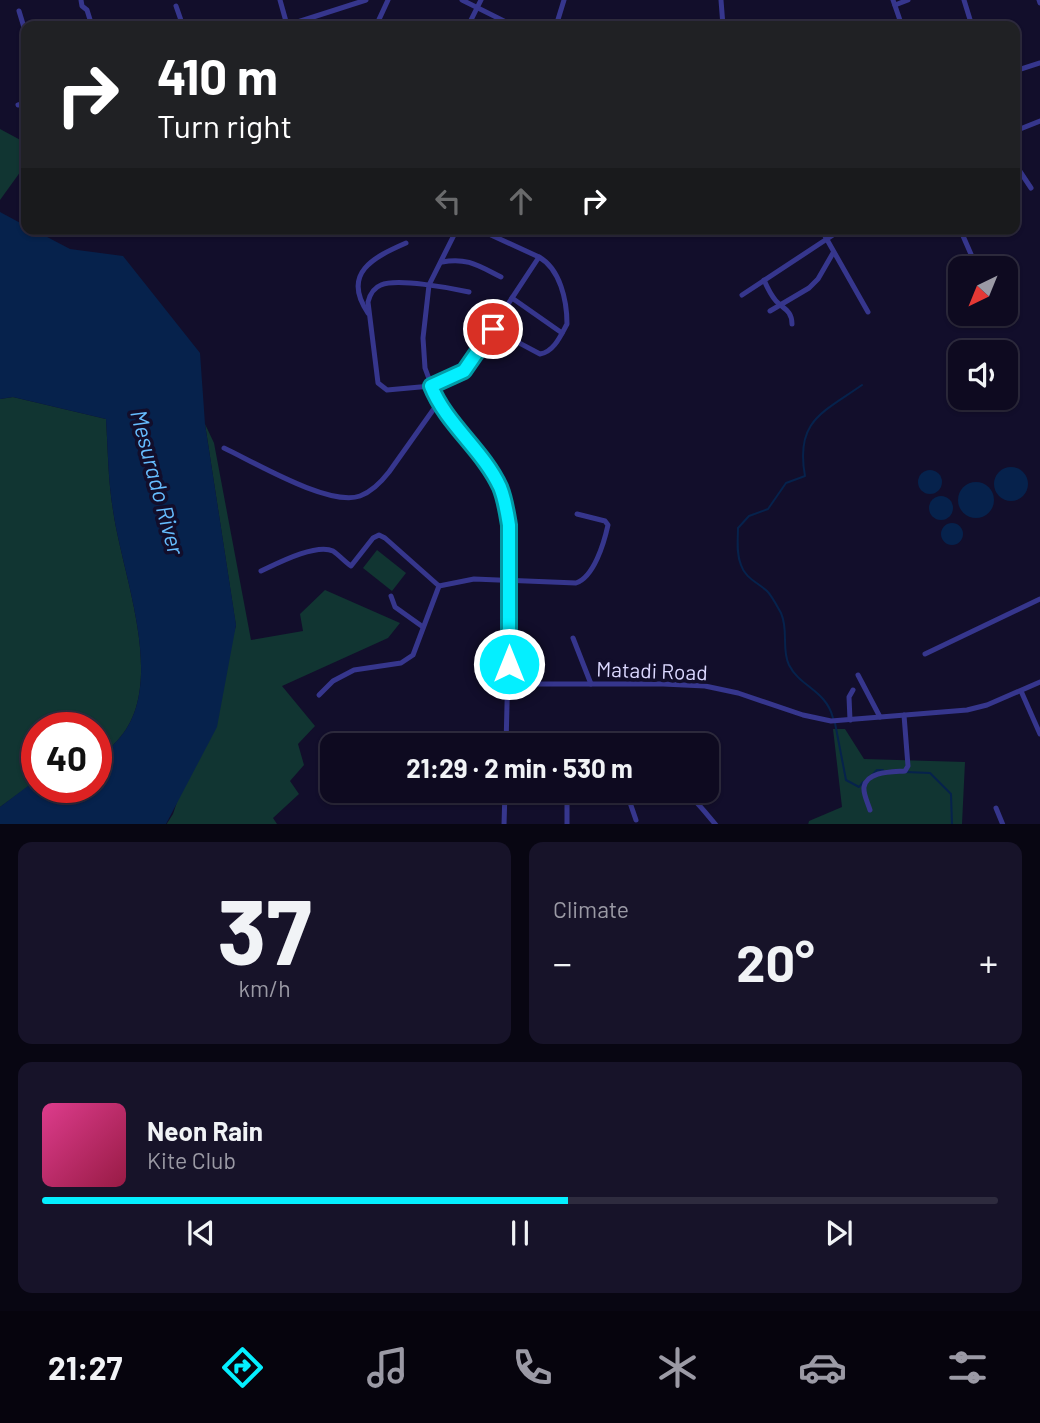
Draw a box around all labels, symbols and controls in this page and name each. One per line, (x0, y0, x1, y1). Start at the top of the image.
text: 410 m (157, 46, 278, 105)
icon: right (42, 49, 133, 140)
text: Turn right (157, 106, 292, 144)
icon: left (429, 182, 467, 220)
icon: ahead (502, 182, 540, 220)
icon: right (575, 182, 613, 220)
north arrow (948, 256, 1018, 326)
map controls (948, 256, 1018, 410)
pin (463, 299, 523, 359)
icon: arrive (474, 310, 512, 348)
button: sound (948, 340, 1018, 410)
water label: Mesurado River (125, 407, 191, 558)
position arrow (472, 627, 546, 701)
street label: Matadi Road (596, 656, 708, 684)
speed limit sign: 40 (21, 712, 112, 803)
text: 21:29 · 2 min · 530 m (406, 752, 633, 783)
text: 37 (217, 874, 312, 983)
text: Climate (553, 895, 629, 923)
text: 20° (736, 930, 815, 992)
text: − (553, 939, 572, 985)
text: + (979, 939, 998, 985)
text: km/h (238, 974, 291, 1002)
text: Neon Rain (147, 1115, 263, 1146)
text: Kite Club (147, 1146, 236, 1174)
icon: previous (182, 1214, 220, 1252)
icon: pause (501, 1214, 539, 1252)
icon: next (820, 1214, 858, 1252)
icon: directions (218, 1343, 267, 1392)
icon: music (363, 1343, 412, 1392)
icon: phone (508, 1343, 557, 1392)
icon: climate (653, 1343, 702, 1392)
icon: car (798, 1343, 847, 1392)
icon: filters (943, 1343, 992, 1392)
text: 21:27 (48, 1348, 122, 1386)

